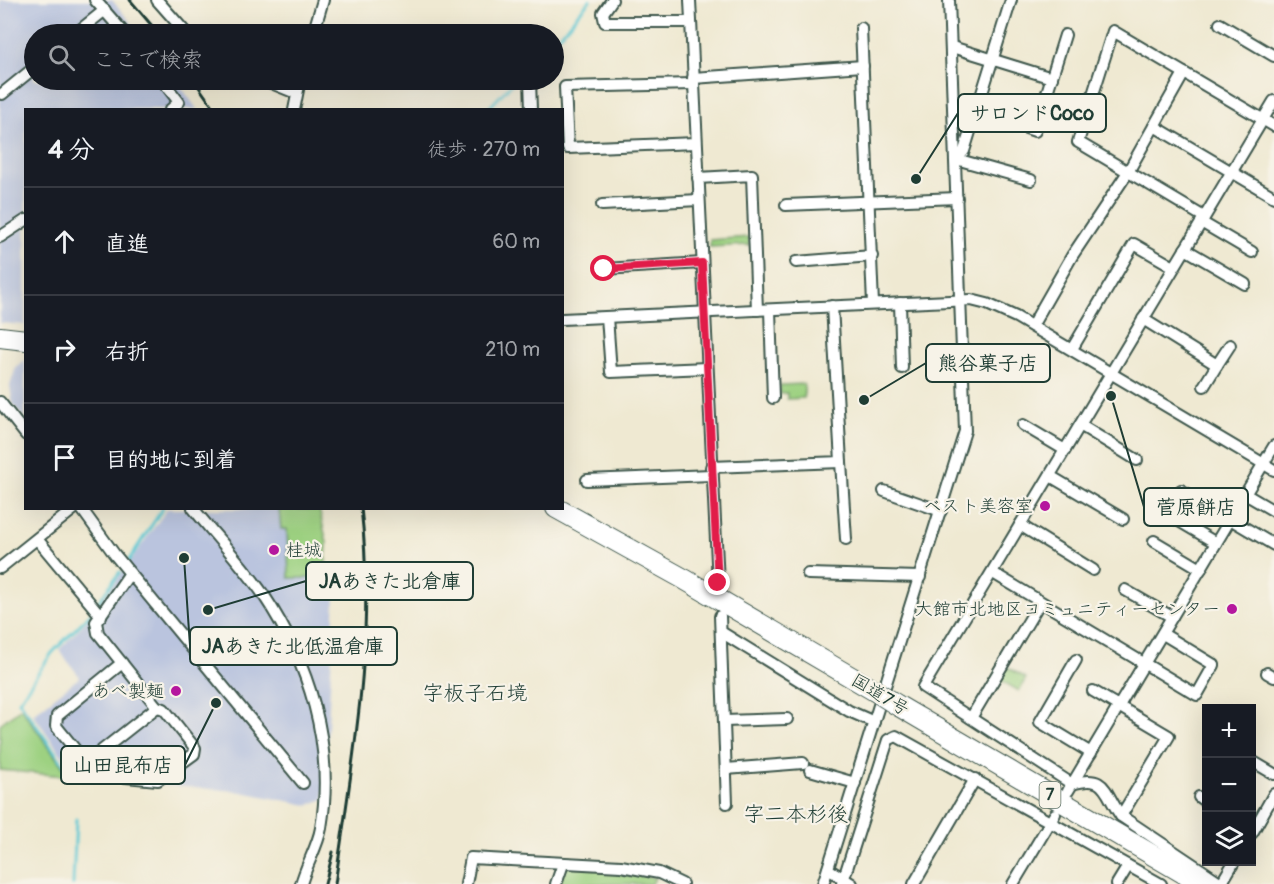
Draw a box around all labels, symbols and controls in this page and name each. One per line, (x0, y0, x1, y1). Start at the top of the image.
search box (24, 24, 564, 90)
icon: search (45, 41, 78, 74)
text: ここで検索 (93, 46, 203, 74)
callout: サロンドCoco (958, 94, 1106, 132)
text: サロンドCoco (970, 101, 1094, 126)
text: 4 分 (48, 134, 95, 166)
text: 徒歩 · 270 m (427, 137, 540, 162)
icon: ahead (48, 225, 81, 258)
text: 60 m (493, 229, 540, 254)
text: 直進 (105, 230, 149, 258)
route start (590, 255, 616, 281)
icon: right (48, 333, 81, 366)
text: 210 m (485, 337, 540, 362)
text: 右折 (105, 338, 149, 366)
callout: 熊谷菓子店 (926, 344, 1050, 382)
text: 熊谷菓子店 (938, 351, 1038, 376)
icon: arrive (48, 441, 81, 474)
text: 目的地に到着 (105, 446, 237, 474)
callout: 菅原餅店 (1144, 488, 1248, 526)
place label: ベスト美容室 (924, 495, 1033, 518)
text: 菅原餅店 (1156, 495, 1236, 520)
marker: ベスト美容室 (1038, 499, 1052, 513)
place label: 桂城 (286, 539, 322, 562)
marker: 桂城 (267, 543, 281, 557)
callout: JAあきた北倉庫 (306, 562, 473, 600)
text: JAあきた北倉庫 (319, 569, 461, 594)
route end (704, 569, 730, 595)
place label: 大館市北地区コミュニティーセンター (915, 598, 1220, 621)
marker: 大館市北地区コミュニティーセンター (1225, 602, 1239, 616)
callout: JAあきた北低温倉庫 (190, 627, 397, 665)
text: JAあきた北低温倉庫 (202, 634, 384, 659)
street label: 国道7号 (847, 669, 913, 721)
place label: あべ製麺 (92, 680, 164, 703)
district label: 字板子石境 (423, 680, 528, 707)
marker: あべ製麺 (169, 684, 183, 698)
map controls (1202, 704, 1256, 866)
button: + (1202, 704, 1256, 758)
callout: 山田昆布店 (61, 746, 185, 784)
text: 山田昆布店 (73, 753, 173, 778)
button: − (1202, 758, 1256, 812)
road number: 7 (1040, 782, 1060, 808)
district label: 字二本杉後 (744, 801, 849, 828)
button: layers (1202, 812, 1256, 866)

